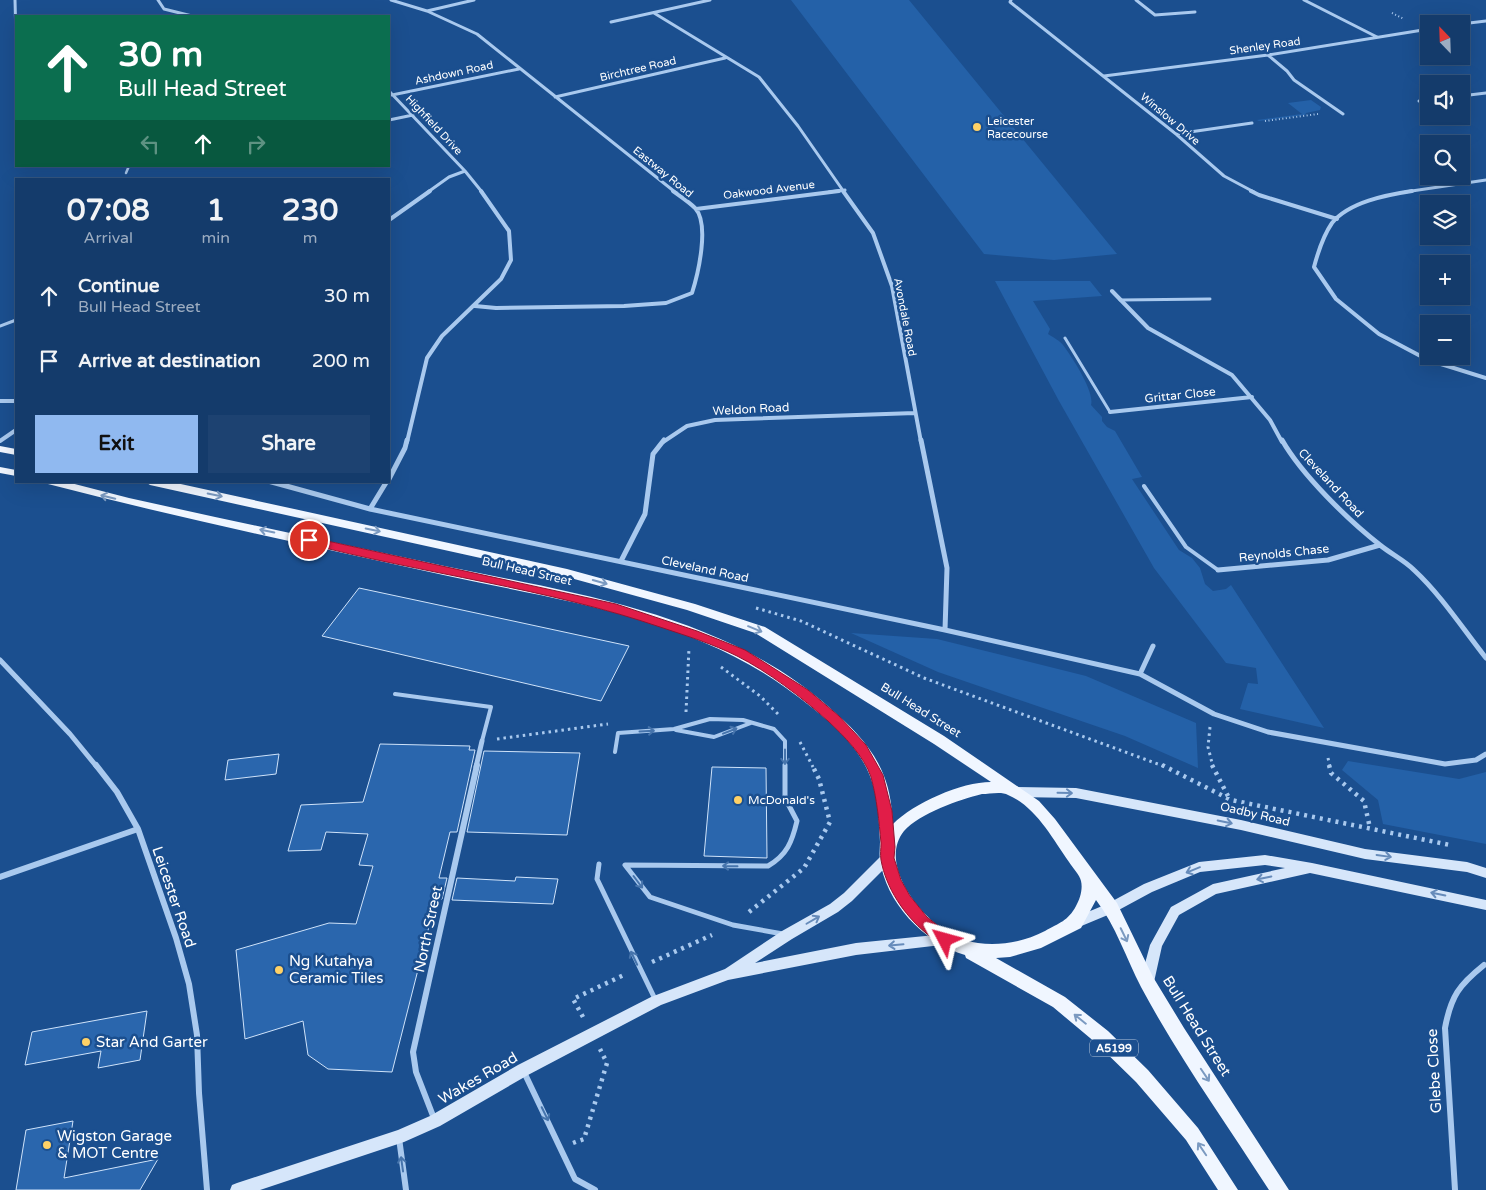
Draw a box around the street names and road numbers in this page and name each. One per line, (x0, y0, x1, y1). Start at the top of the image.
street label: Shenley Road (1229, 35, 1301, 57)
street label: Birchtree Road (599, 54, 677, 84)
street label: Ashdown Road (414, 58, 494, 88)
street label: Winslow Drive (1138, 90, 1202, 148)
street label: Highfield Drive (403, 92, 465, 158)
street label: Eastway Road (630, 144, 696, 200)
street label: Oakwood Avenue (722, 178, 816, 202)
street label: Avondale Road (891, 277, 919, 357)
street label: Grittar Close (1144, 384, 1216, 406)
street label: Weldon Road (712, 400, 790, 418)
street label: Cleveland Road (1296, 446, 1366, 520)
street label: Reynolds Chase (1238, 541, 1330, 565)
street label: Cleveland Road (660, 553, 750, 585)
street label: Bull Head Street (481, 554, 574, 588)
street label: Bull Head Street (878, 680, 964, 741)
street label: Oadby Road (1219, 799, 1291, 829)
street label: Leicester Road (148, 844, 200, 950)
street label: North Street (410, 884, 446, 974)
street label: Bull Head Street (1159, 972, 1235, 1080)
street label: Glebe Close (1423, 1028, 1445, 1114)
road number: A5199 (1090, 1040, 1138, 1056)
street label: Wakes Road (435, 1048, 521, 1108)

